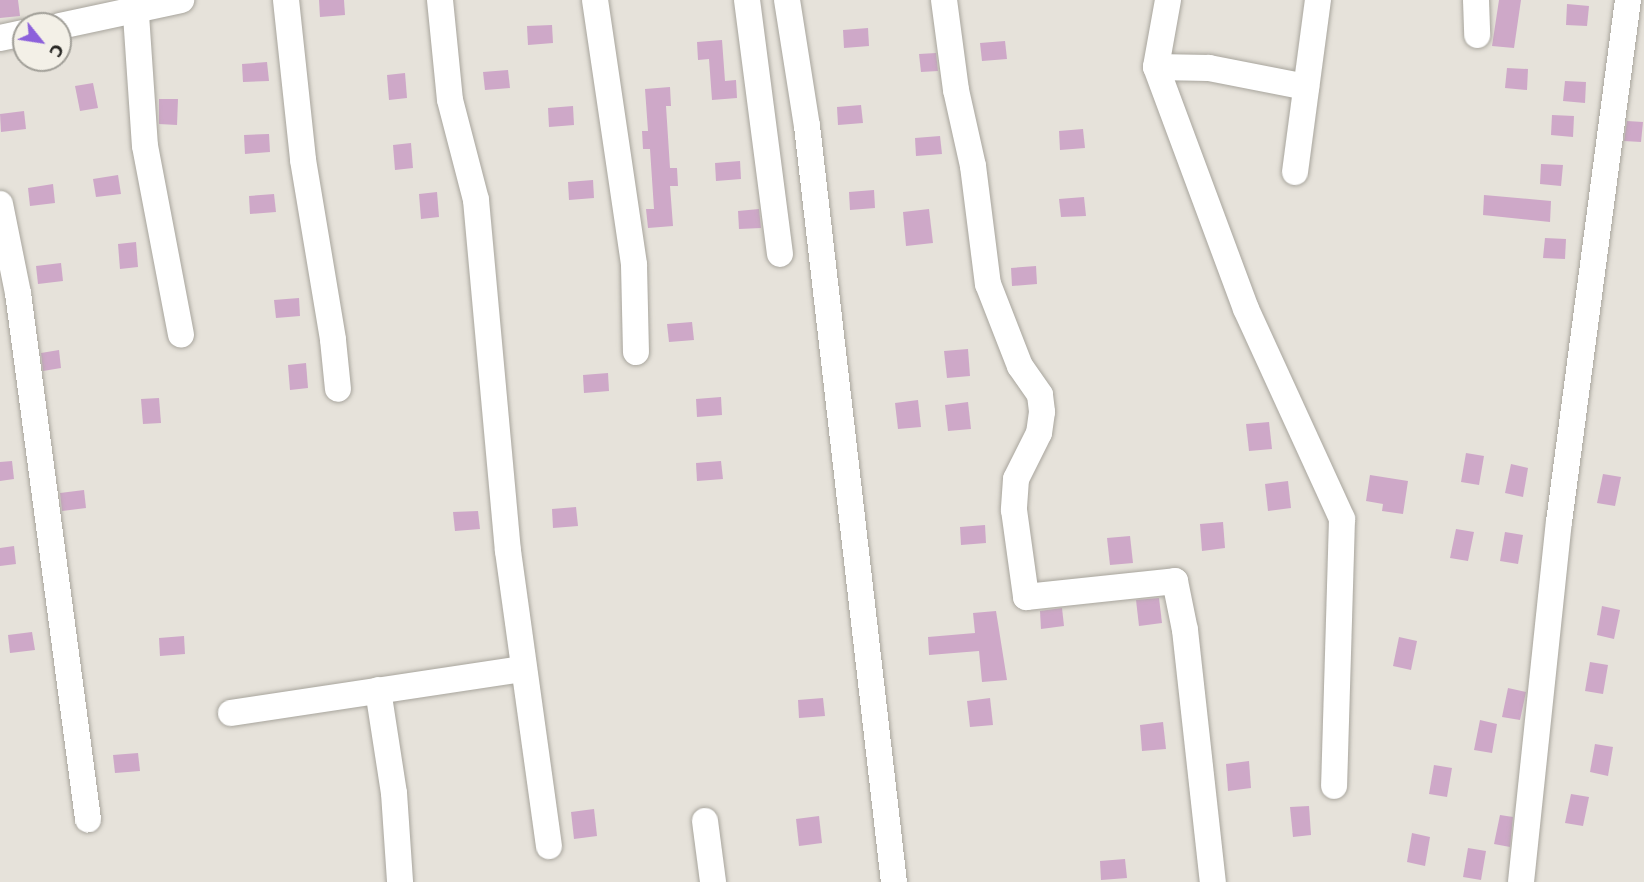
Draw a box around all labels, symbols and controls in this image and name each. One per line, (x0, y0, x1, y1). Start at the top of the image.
north arrow (12, 12, 72, 72)
text: С (45, 40, 67, 60)

